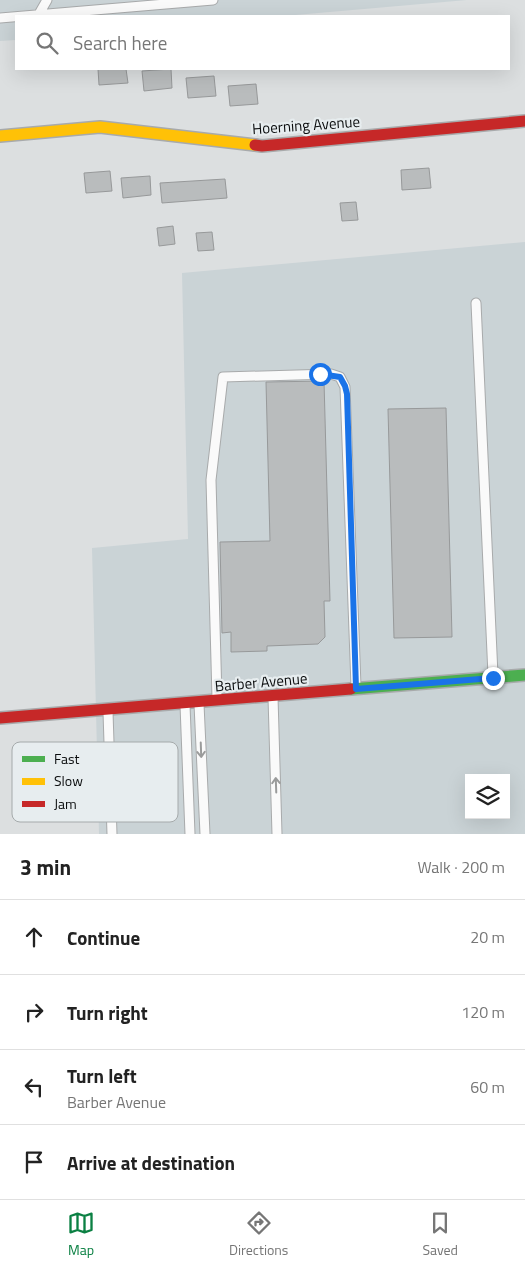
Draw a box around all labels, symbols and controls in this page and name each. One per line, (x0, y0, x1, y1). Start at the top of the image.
search box (15, 15, 510, 70)
text: Search here (73, 28, 167, 57)
icon: search (33, 29, 61, 57)
street label: Hoerning Avenue (251, 110, 361, 140)
route start (309, 363, 332, 386)
street label: Barber Avenue (214, 666, 308, 698)
route end (482, 667, 505, 690)
legend (12, 742, 178, 822)
one-way arrow (196, 742, 206, 758)
text: Fast (54, 748, 79, 769)
text: Slow (54, 770, 83, 791)
map controls (465, 774, 510, 819)
button: layers (465, 774, 510, 819)
one-way arrow (271, 778, 280, 794)
text: Jam (54, 793, 77, 814)
text: 3 min (20, 851, 71, 883)
text: Walk · 200 m (417, 855, 505, 879)
icon: ahead (20, 923, 48, 951)
text: Continue (67, 923, 140, 952)
text: 20 m (470, 925, 505, 949)
icon: right (20, 998, 48, 1026)
text: Turn right (67, 998, 148, 1027)
text: 120 m (461, 1000, 505, 1024)
text: Turn left (67, 1061, 137, 1090)
icon: left (20, 1073, 48, 1101)
text: 60 m (470, 1075, 505, 1099)
text: Barber Avenue (67, 1090, 166, 1114)
icon: arrive (20, 1148, 48, 1176)
text: Arrive at destination (67, 1148, 235, 1177)
tab: Map (67, 1209, 95, 1260)
tab: Directions (229, 1209, 288, 1260)
tab: Saved (422, 1209, 458, 1260)

